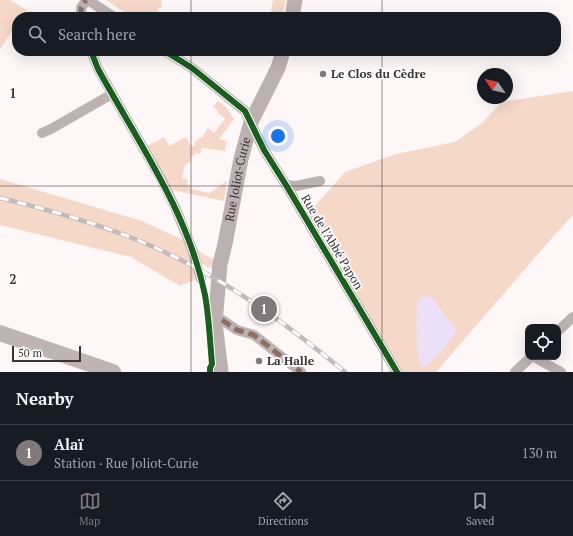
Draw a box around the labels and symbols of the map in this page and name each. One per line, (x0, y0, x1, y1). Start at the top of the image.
place label: Le Clos du Cèdre (331, 66, 427, 81)
north arrow (477, 68, 513, 104)
marker: Le Clos du Cèdre (318, 69, 328, 79)
text: 1 (9, 84, 17, 102)
your location (268, 126, 288, 146)
street label: Rue Joliot-Curie (221, 135, 254, 223)
street label: Rue de l'Abbé Papon (298, 192, 367, 292)
text: 2 (9, 270, 17, 288)
pin: 1 (251, 294, 277, 324)
scale bar (12, 344, 81, 363)
place label: La Halle (267, 353, 315, 368)
marker: La Halle (254, 356, 264, 366)

